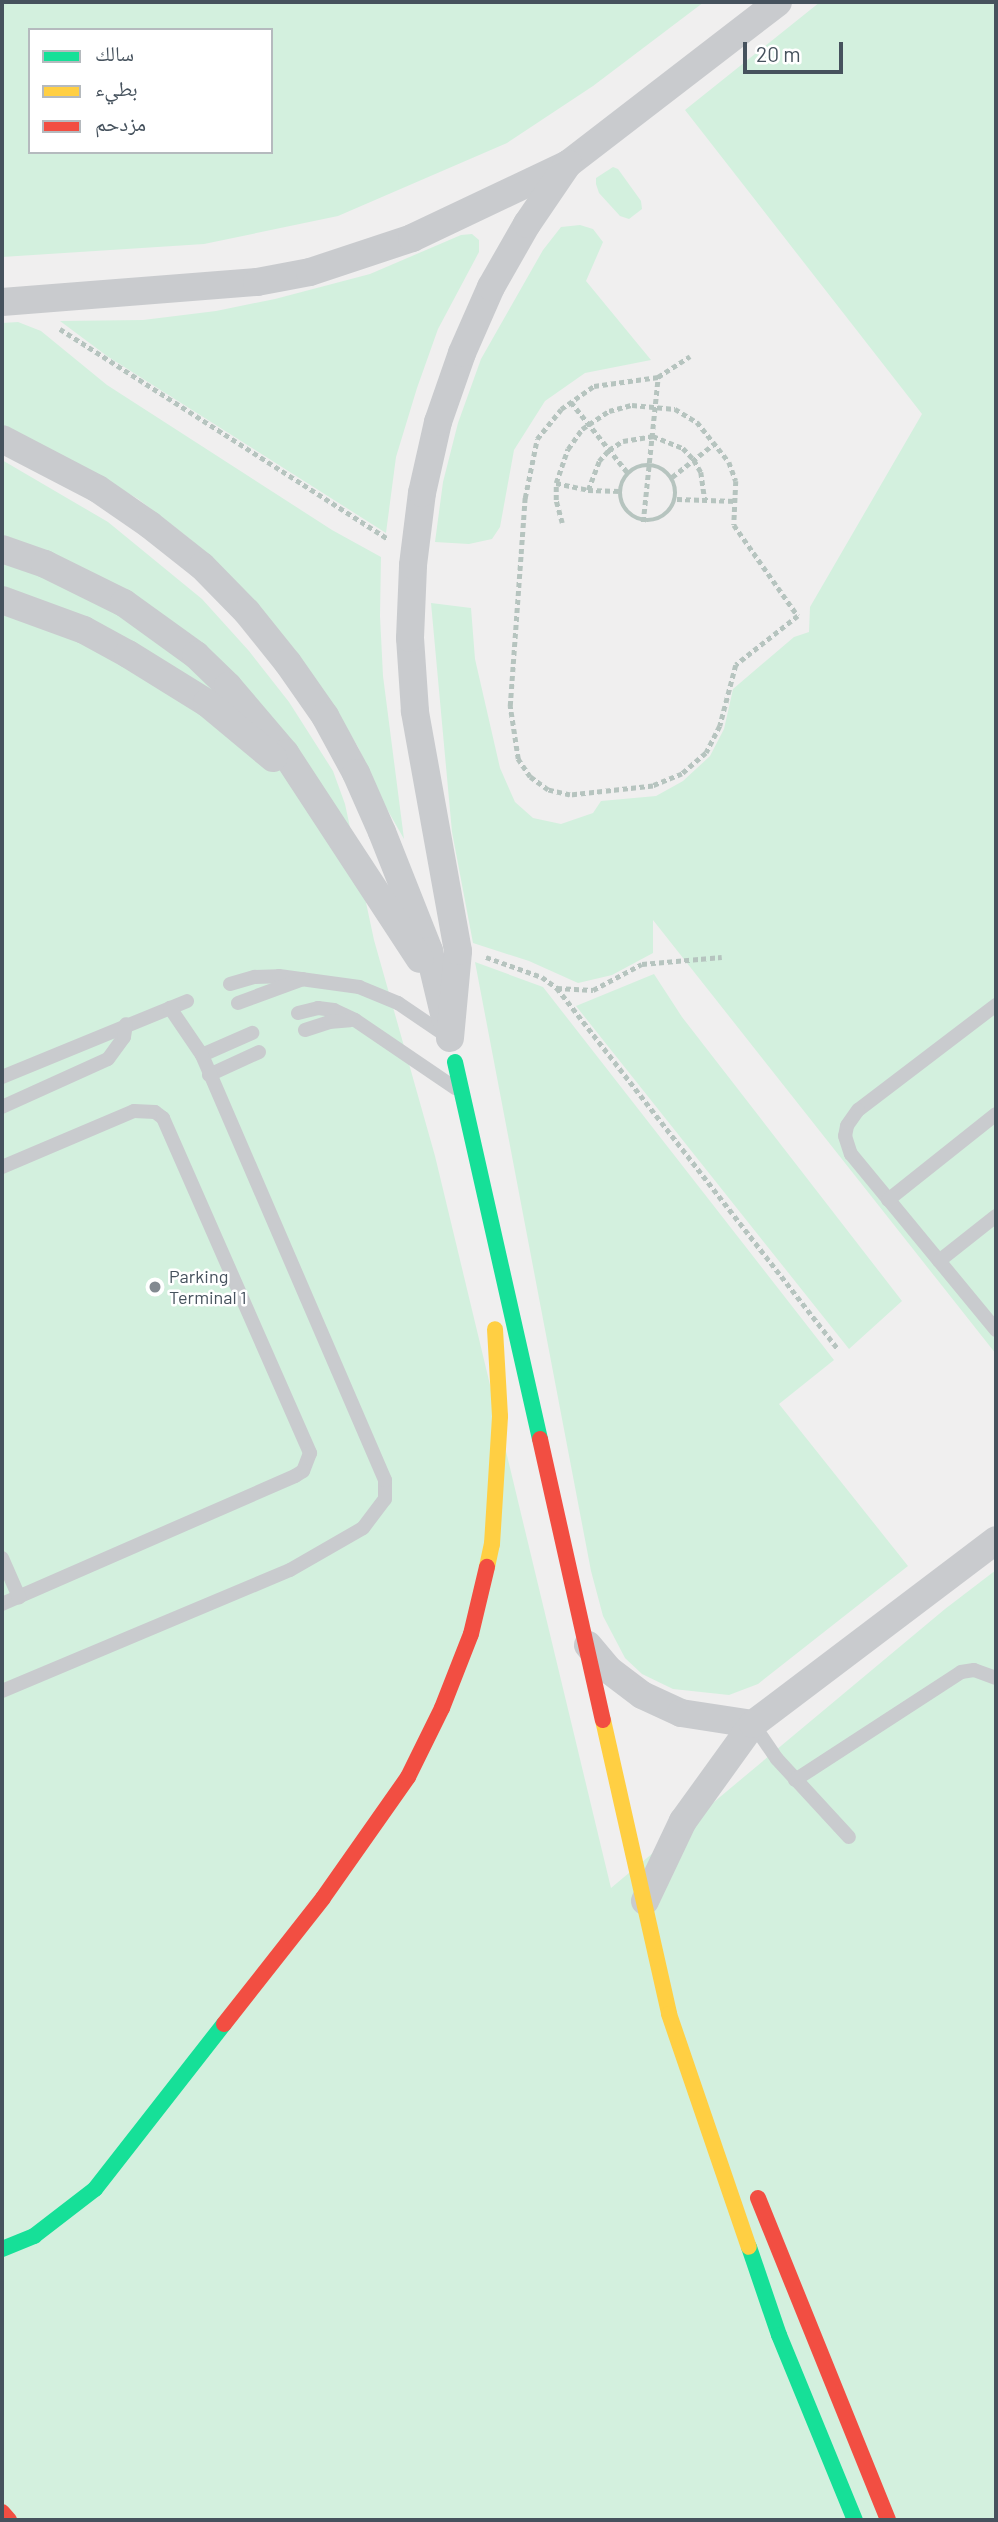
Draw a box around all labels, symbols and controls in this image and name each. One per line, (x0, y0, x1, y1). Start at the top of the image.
legend (28, 28, 273, 154)
scale bar (746, 28, 846, 72)
text: سالك (95, 40, 134, 65)
text: 20 m (756, 41, 801, 66)
text: بطيء (95, 75, 138, 100)
text: مزدحم (95, 110, 146, 135)
place label: Parking Terminal 1 (169, 1266, 247, 1308)
marker: Parking Terminal 1 (147, 1279, 163, 1295)

